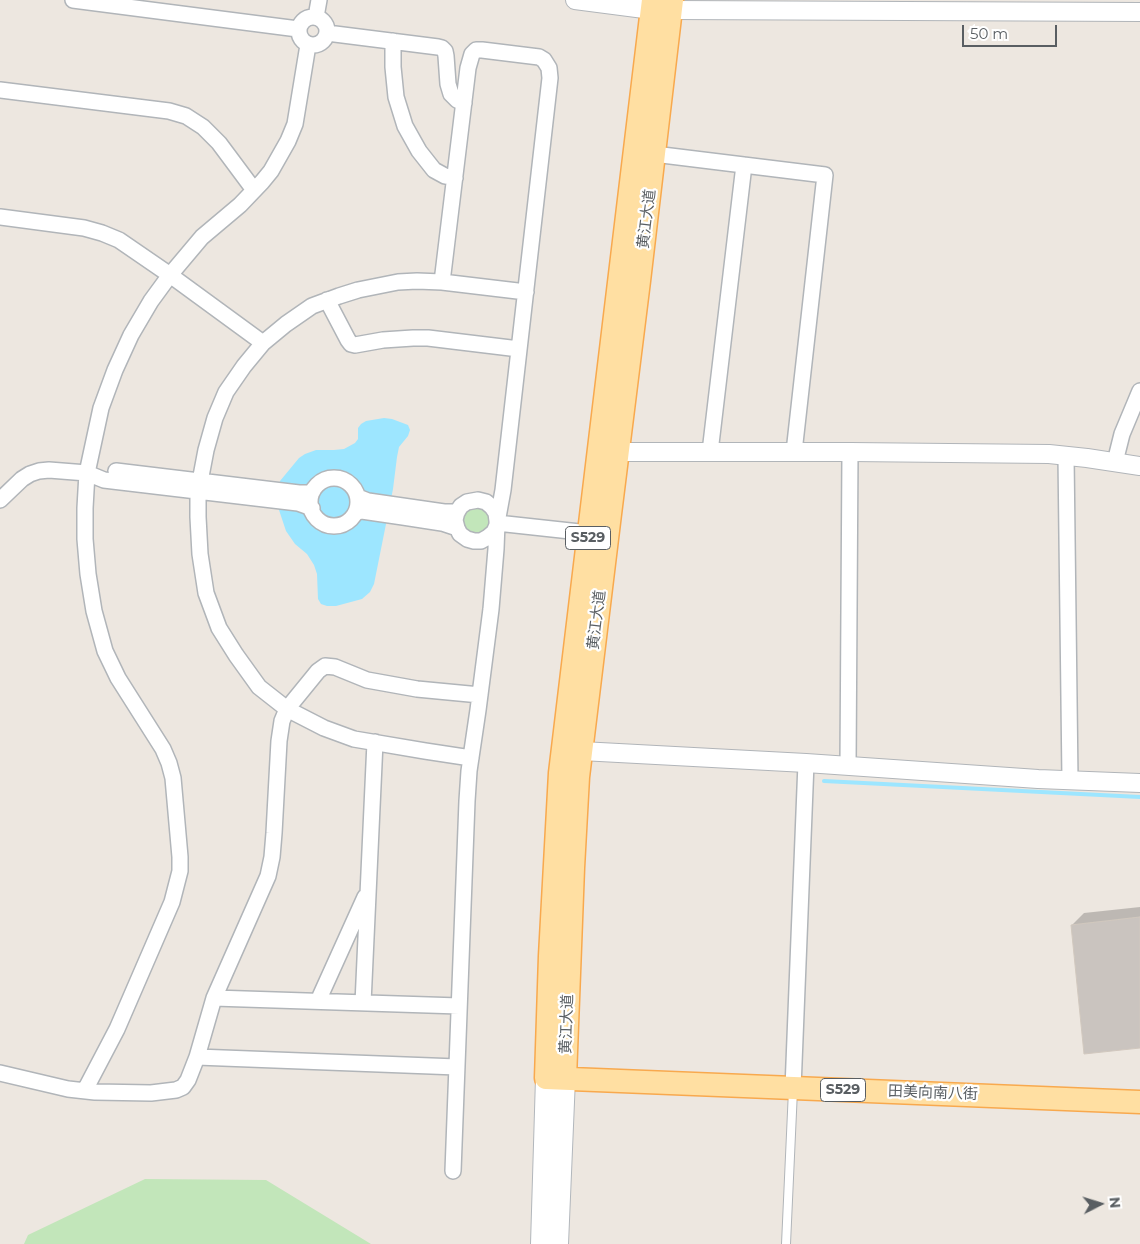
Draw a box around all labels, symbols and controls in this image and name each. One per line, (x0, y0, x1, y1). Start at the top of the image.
scale bar (965, 15, 1060, 47)
text: 50 m (970, 24, 1008, 43)
street label: 黄江大道 (634, 188, 660, 250)
road number: S529 (566, 526, 610, 550)
street label: 黄江大道 (584, 589, 610, 651)
street label: 黄江大道 (557, 994, 577, 1054)
road number: S529 (820, 1078, 866, 1102)
street label: 田美向南八街 (888, 1082, 978, 1104)
north arrow (1075, 1179, 1125, 1229)
text: N (1105, 1196, 1124, 1209)

